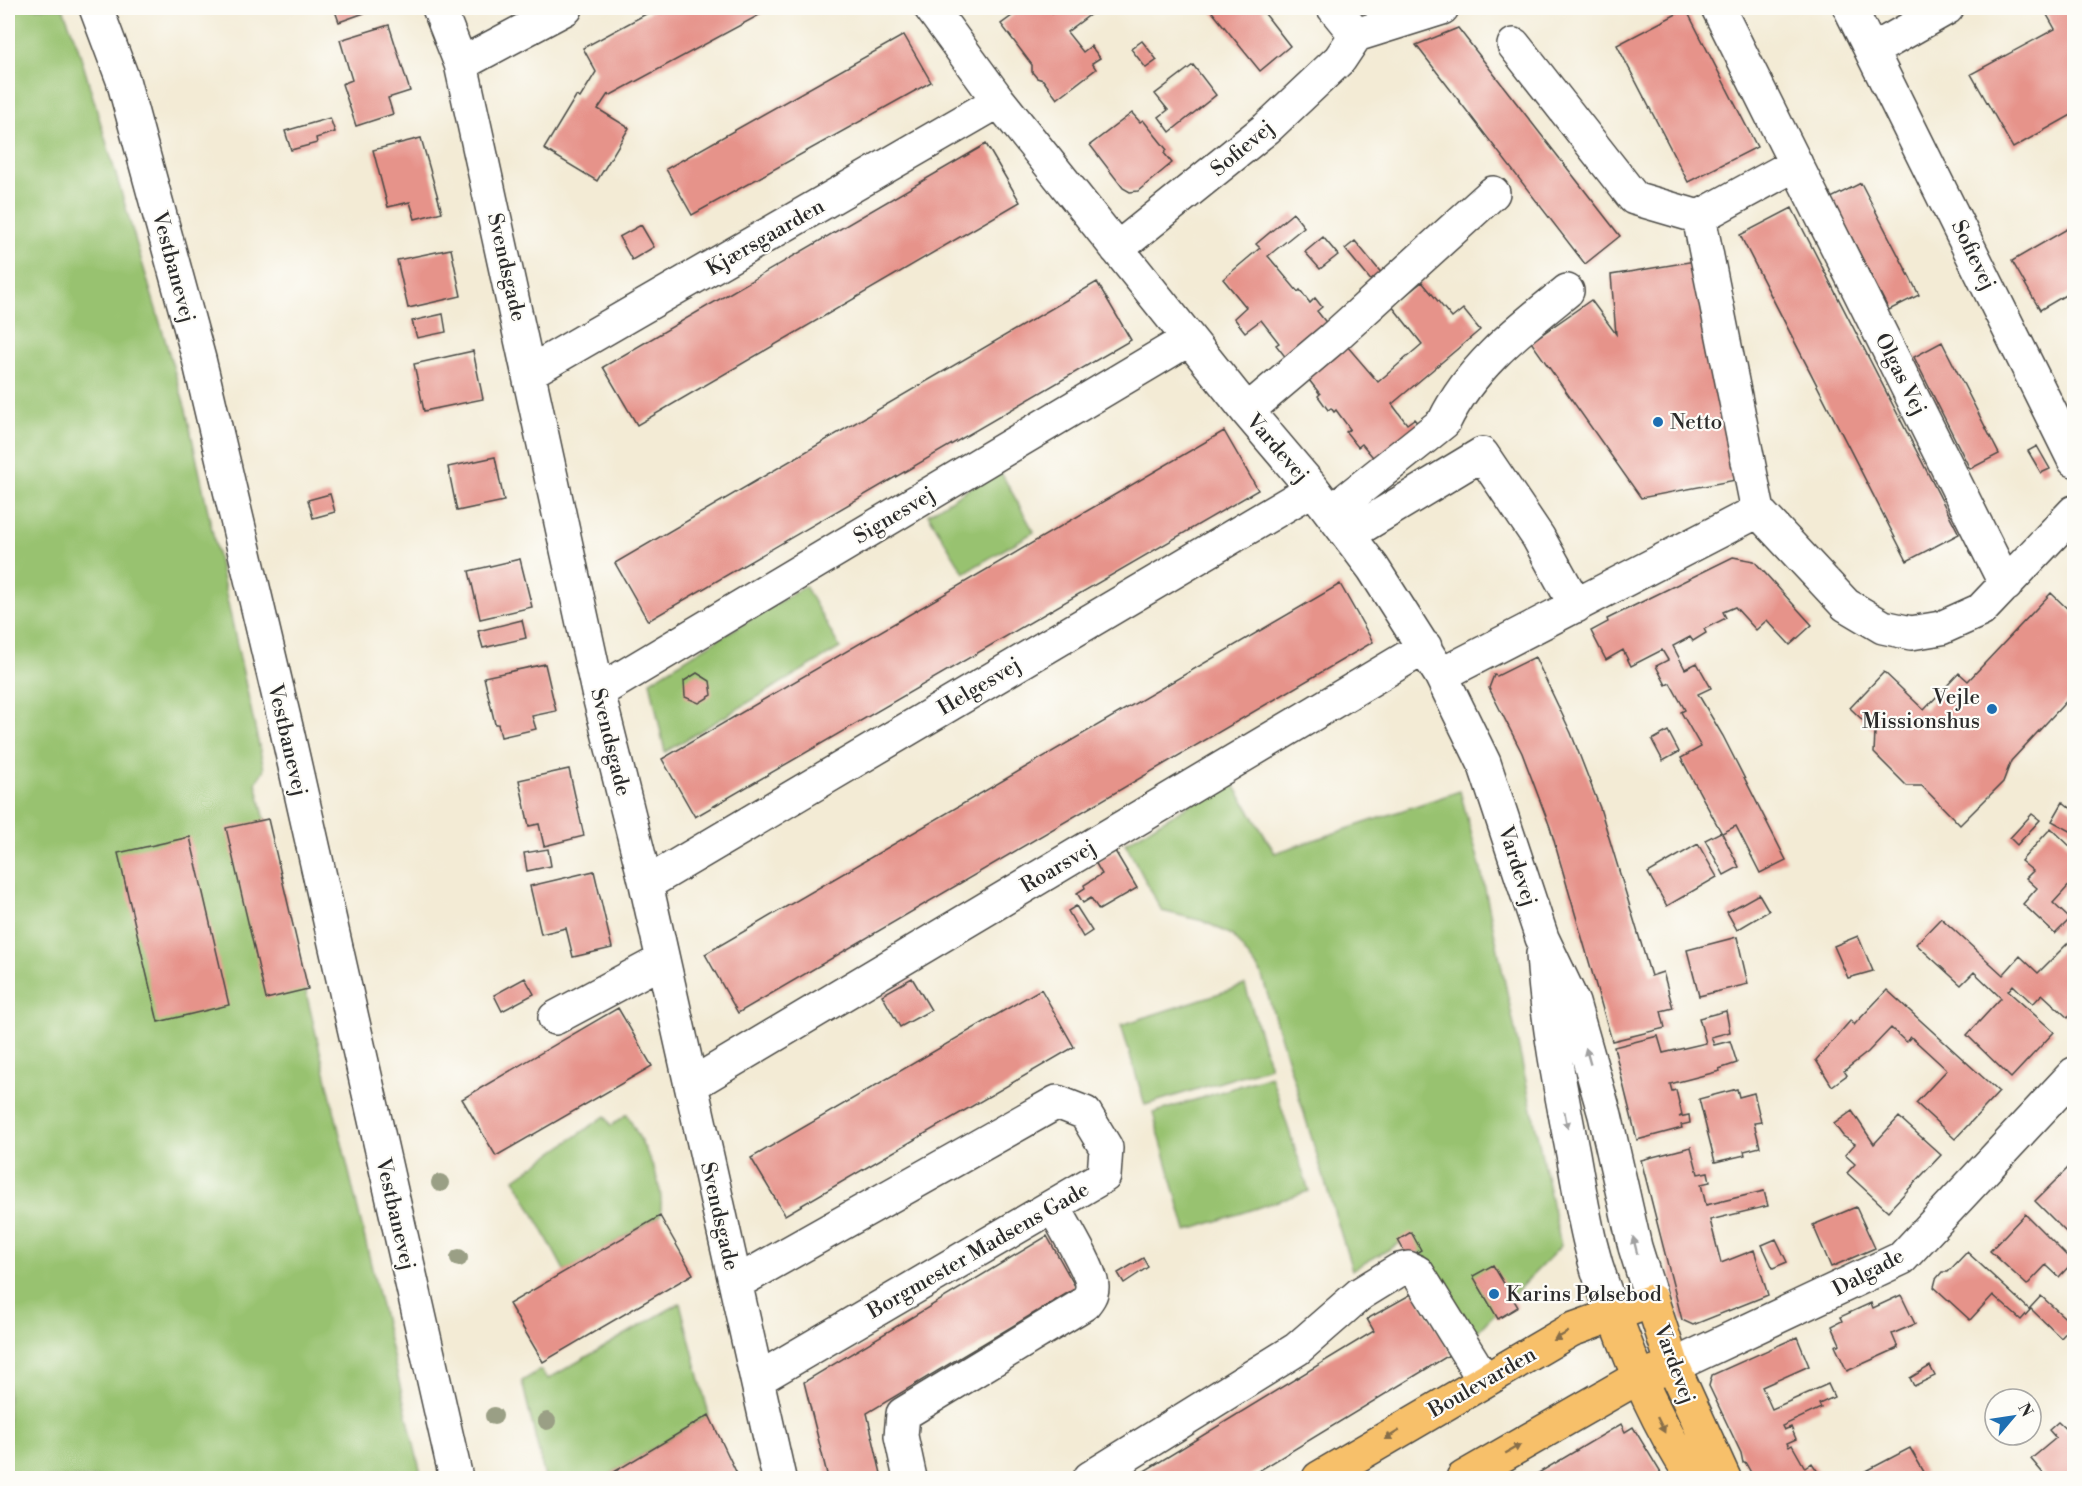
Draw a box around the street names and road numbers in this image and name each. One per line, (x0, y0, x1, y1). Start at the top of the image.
street label: Sofievej (1206, 115, 1280, 183)
street label: Kjærsgaarden (702, 193, 830, 282)
street label: Vestbanevej (145, 208, 200, 326)
street label: Svendsgade (481, 211, 531, 324)
street label: Sofievej (1945, 216, 2001, 295)
street label: Olgas Vej (1868, 329, 1932, 420)
street label: Vardevej (1240, 408, 1314, 488)
street label: Signesvej (849, 481, 940, 550)
street label: Helgesvej (933, 652, 1026, 722)
street label: Vestbanevej (261, 681, 313, 799)
street label: Svendsgade (584, 686, 636, 799)
street label: Vardevej (1492, 822, 1542, 910)
street label: Roarsvej (1016, 834, 1101, 899)
street label: Vestbanevej (369, 1155, 421, 1273)
street label: Svendsgade (694, 1160, 744, 1273)
street label: Borgmester Madsens Gade (862, 1177, 1094, 1326)
street label: Dalgade (1828, 1243, 1909, 1302)
street label: Vardevej (1647, 1320, 1700, 1408)
street label: Boulevarden (1423, 1341, 1541, 1425)

